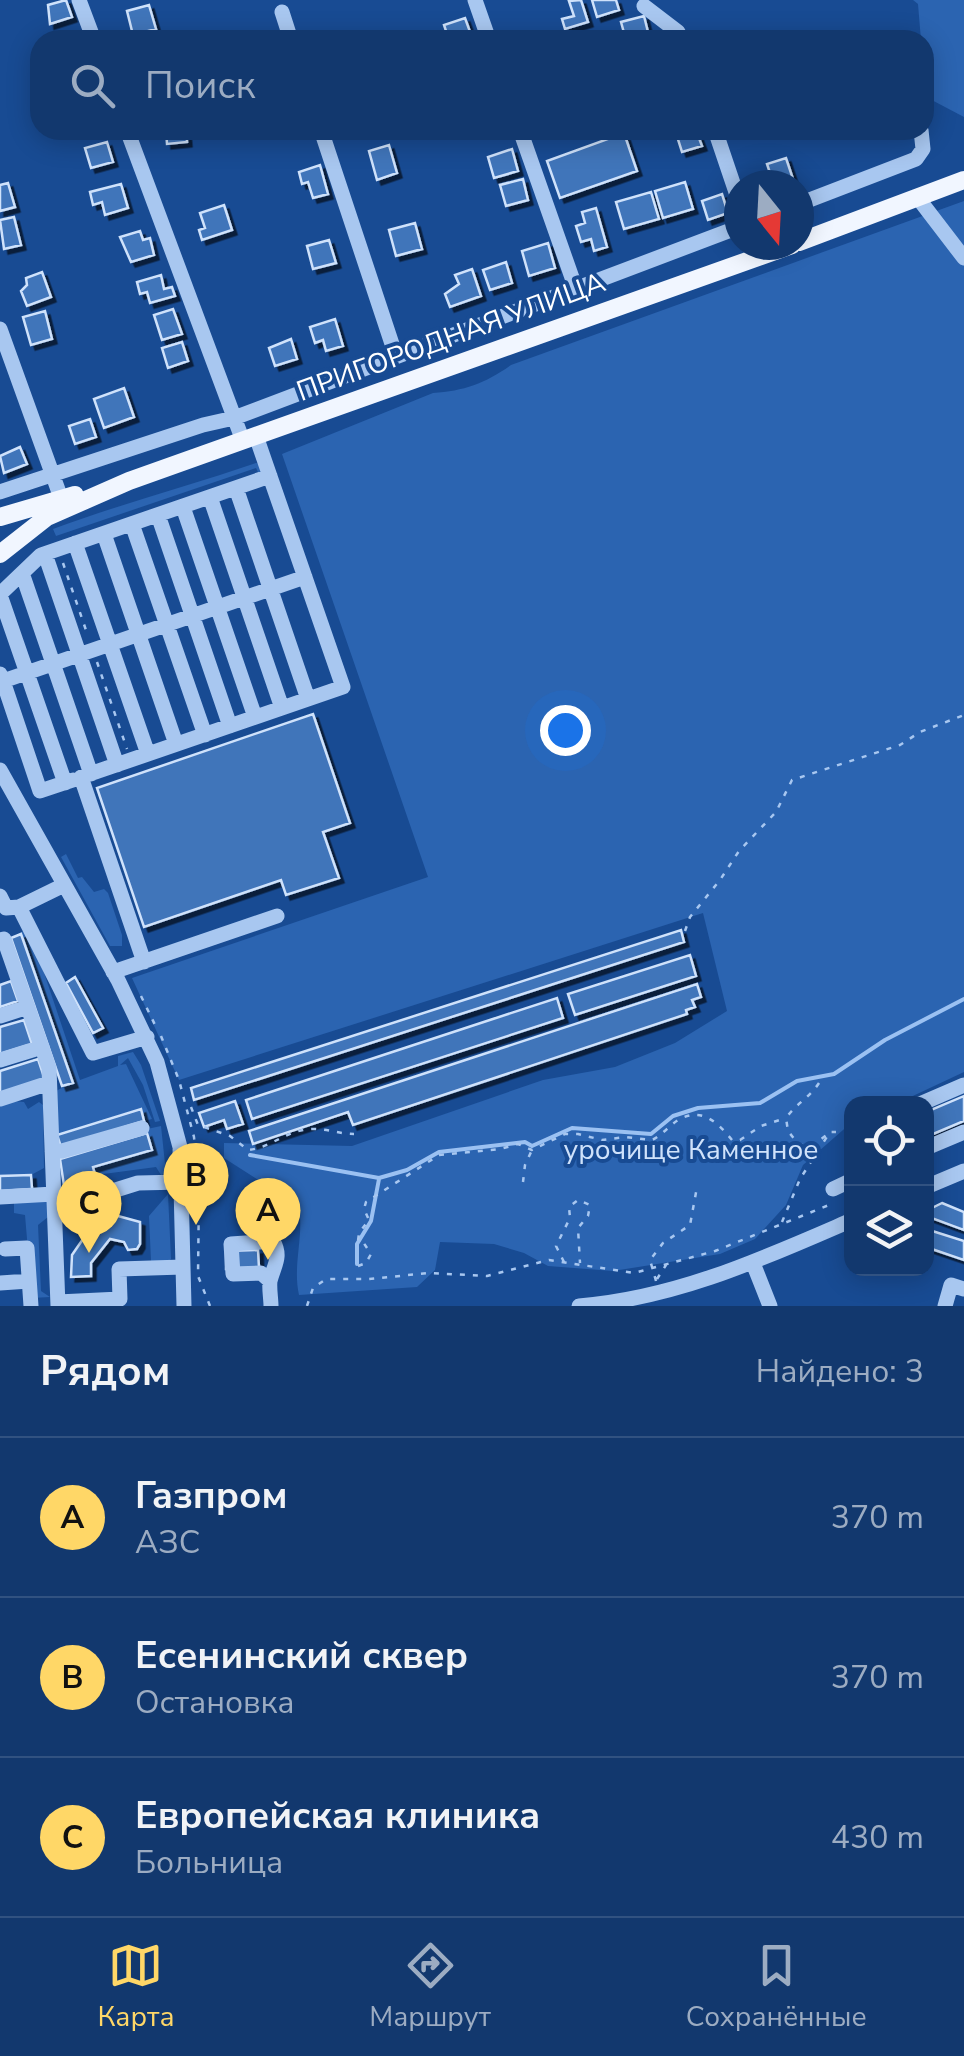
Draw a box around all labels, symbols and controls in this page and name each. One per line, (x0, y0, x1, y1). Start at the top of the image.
search box (30, 30, 934, 140)
icon: search (65, 58, 120, 113)
text: Поиск (145, 60, 255, 111)
north arrow (724, 170, 814, 260)
street label: ПРИГОРОДНАЯ УЛИЦА (291, 263, 611, 411)
your location (540, 705, 591, 756)
map controls (844, 1096, 934, 1276)
button: locate (844, 1096, 934, 1186)
park label: урочище Каменное (564, 1131, 818, 1169)
pin: B (164, 1142, 228, 1225)
pin: C (56, 1170, 122, 1253)
pin: A (236, 1178, 300, 1260)
button: layers (844, 1186, 934, 1276)
text: Рядом (40, 1343, 170, 1400)
text: Найдено: 3 (756, 1350, 924, 1393)
text: Газпром (135, 1470, 288, 1521)
text: A (61, 1496, 84, 1539)
text: 370 m (831, 1496, 924, 1539)
text: АЗС (135, 1521, 200, 1564)
text: Есенинский сквер (135, 1630, 468, 1681)
text: B (61, 1656, 84, 1699)
text: 370 m (831, 1656, 924, 1699)
text: Остановка (135, 1681, 295, 1724)
text: Европейская клиника (135, 1790, 540, 1841)
text: C (62, 1816, 83, 1859)
text: 430 m (831, 1816, 924, 1859)
text: Больница (135, 1841, 283, 1884)
tab: Карта (97, 1938, 175, 2036)
tab: Маршрут (369, 1938, 491, 2036)
tab: Сохранённые (686, 1938, 867, 2036)

